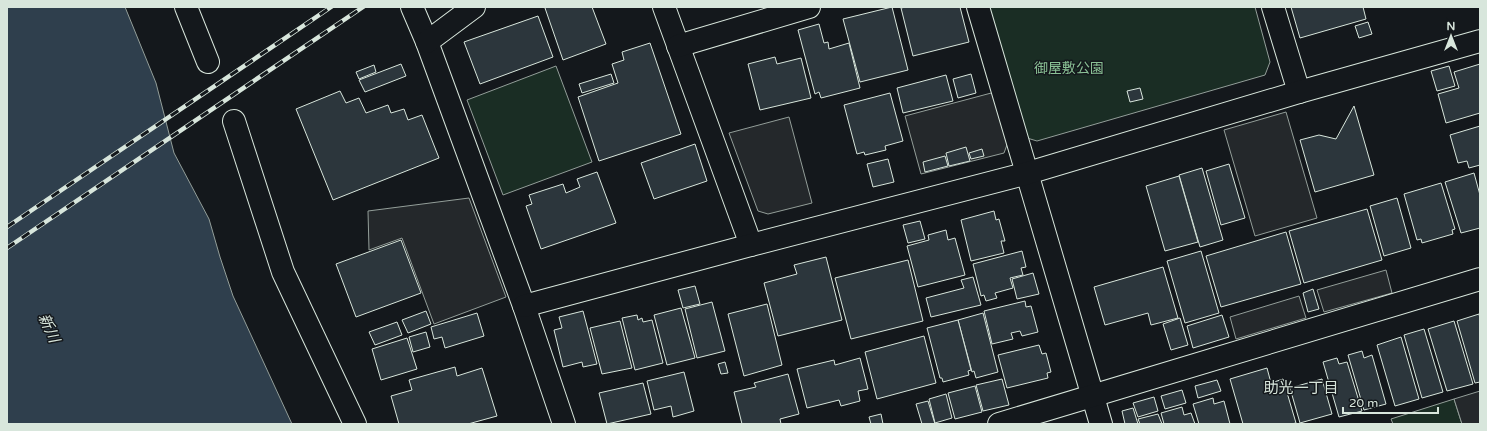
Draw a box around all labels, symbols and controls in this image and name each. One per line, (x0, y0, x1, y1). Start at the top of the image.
north arrow (1431, 16, 1471, 56)
text: N (1447, 20, 1455, 33)
park label: 御屋敷公園 (1034, 60, 1104, 77)
water label: 新川 (35, 311, 64, 347)
district label: 助光一丁目 (1263, 379, 1339, 397)
scale bar (1343, 389, 1438, 415)
text: 20 m (1349, 396, 1378, 410)

